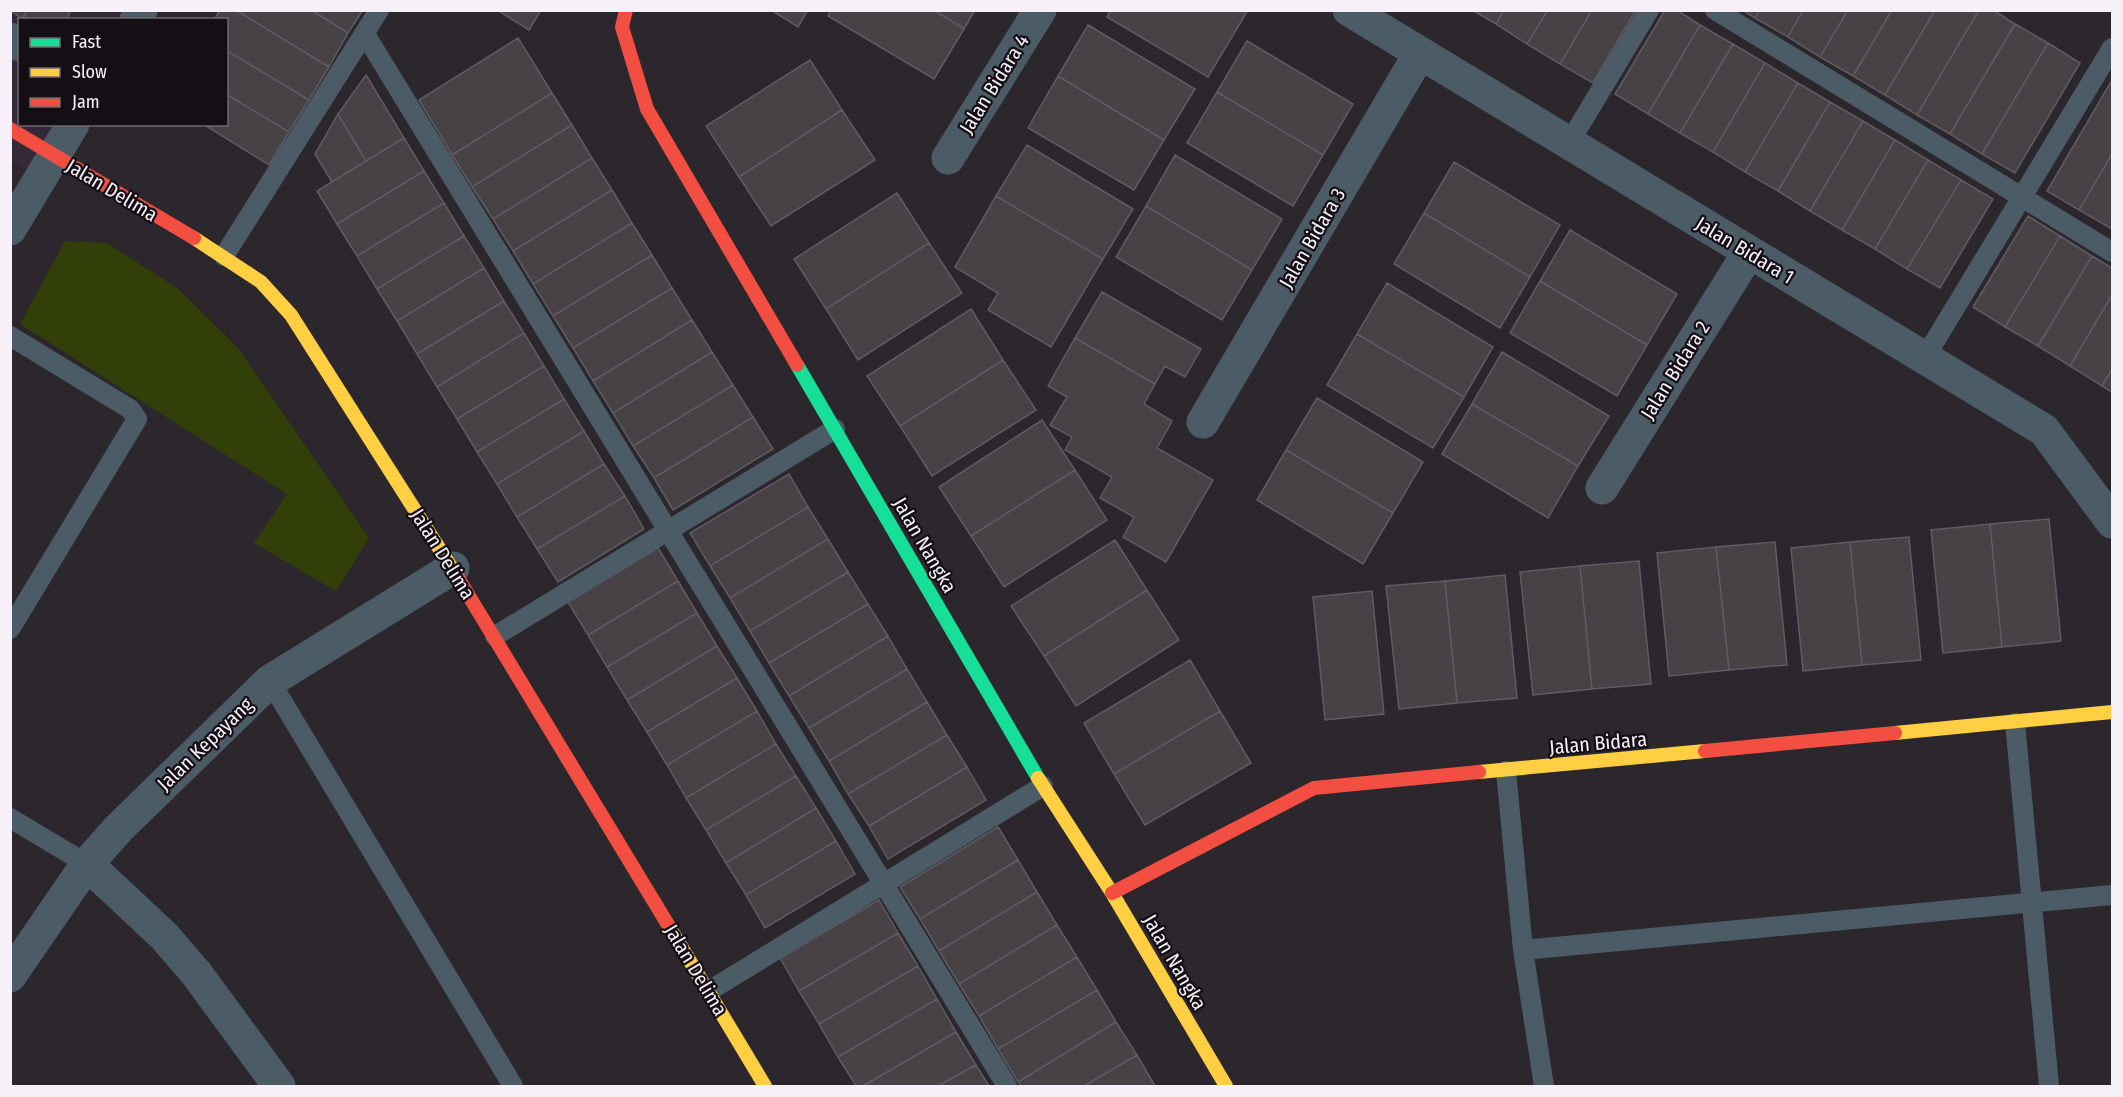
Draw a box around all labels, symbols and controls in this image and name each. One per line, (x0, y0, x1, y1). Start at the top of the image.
legend (18, 18, 228, 126)
street label: Jalan Bidara 4 (954, 30, 1034, 138)
text: Fast (72, 31, 101, 53)
text: Slow (72, 61, 107, 83)
text: Jam (72, 91, 100, 113)
street label: Jalan Delima (62, 153, 162, 227)
street label: Jalan Bidara 3 (1274, 184, 1350, 292)
street label: Jalan Bidara 1 (1691, 211, 1799, 289)
street label: Jalan Bidara 2 (1635, 316, 1715, 424)
street label: Jalan Nangka (888, 493, 962, 597)
street label: Jalan Delima (406, 504, 480, 604)
street label: Jalan Kepayang (152, 692, 258, 796)
street label: Jalan Bidara (1548, 727, 1648, 759)
street label: Jalan Nangka (1138, 910, 1212, 1014)
street label: Jalan Delima (659, 920, 733, 1020)

